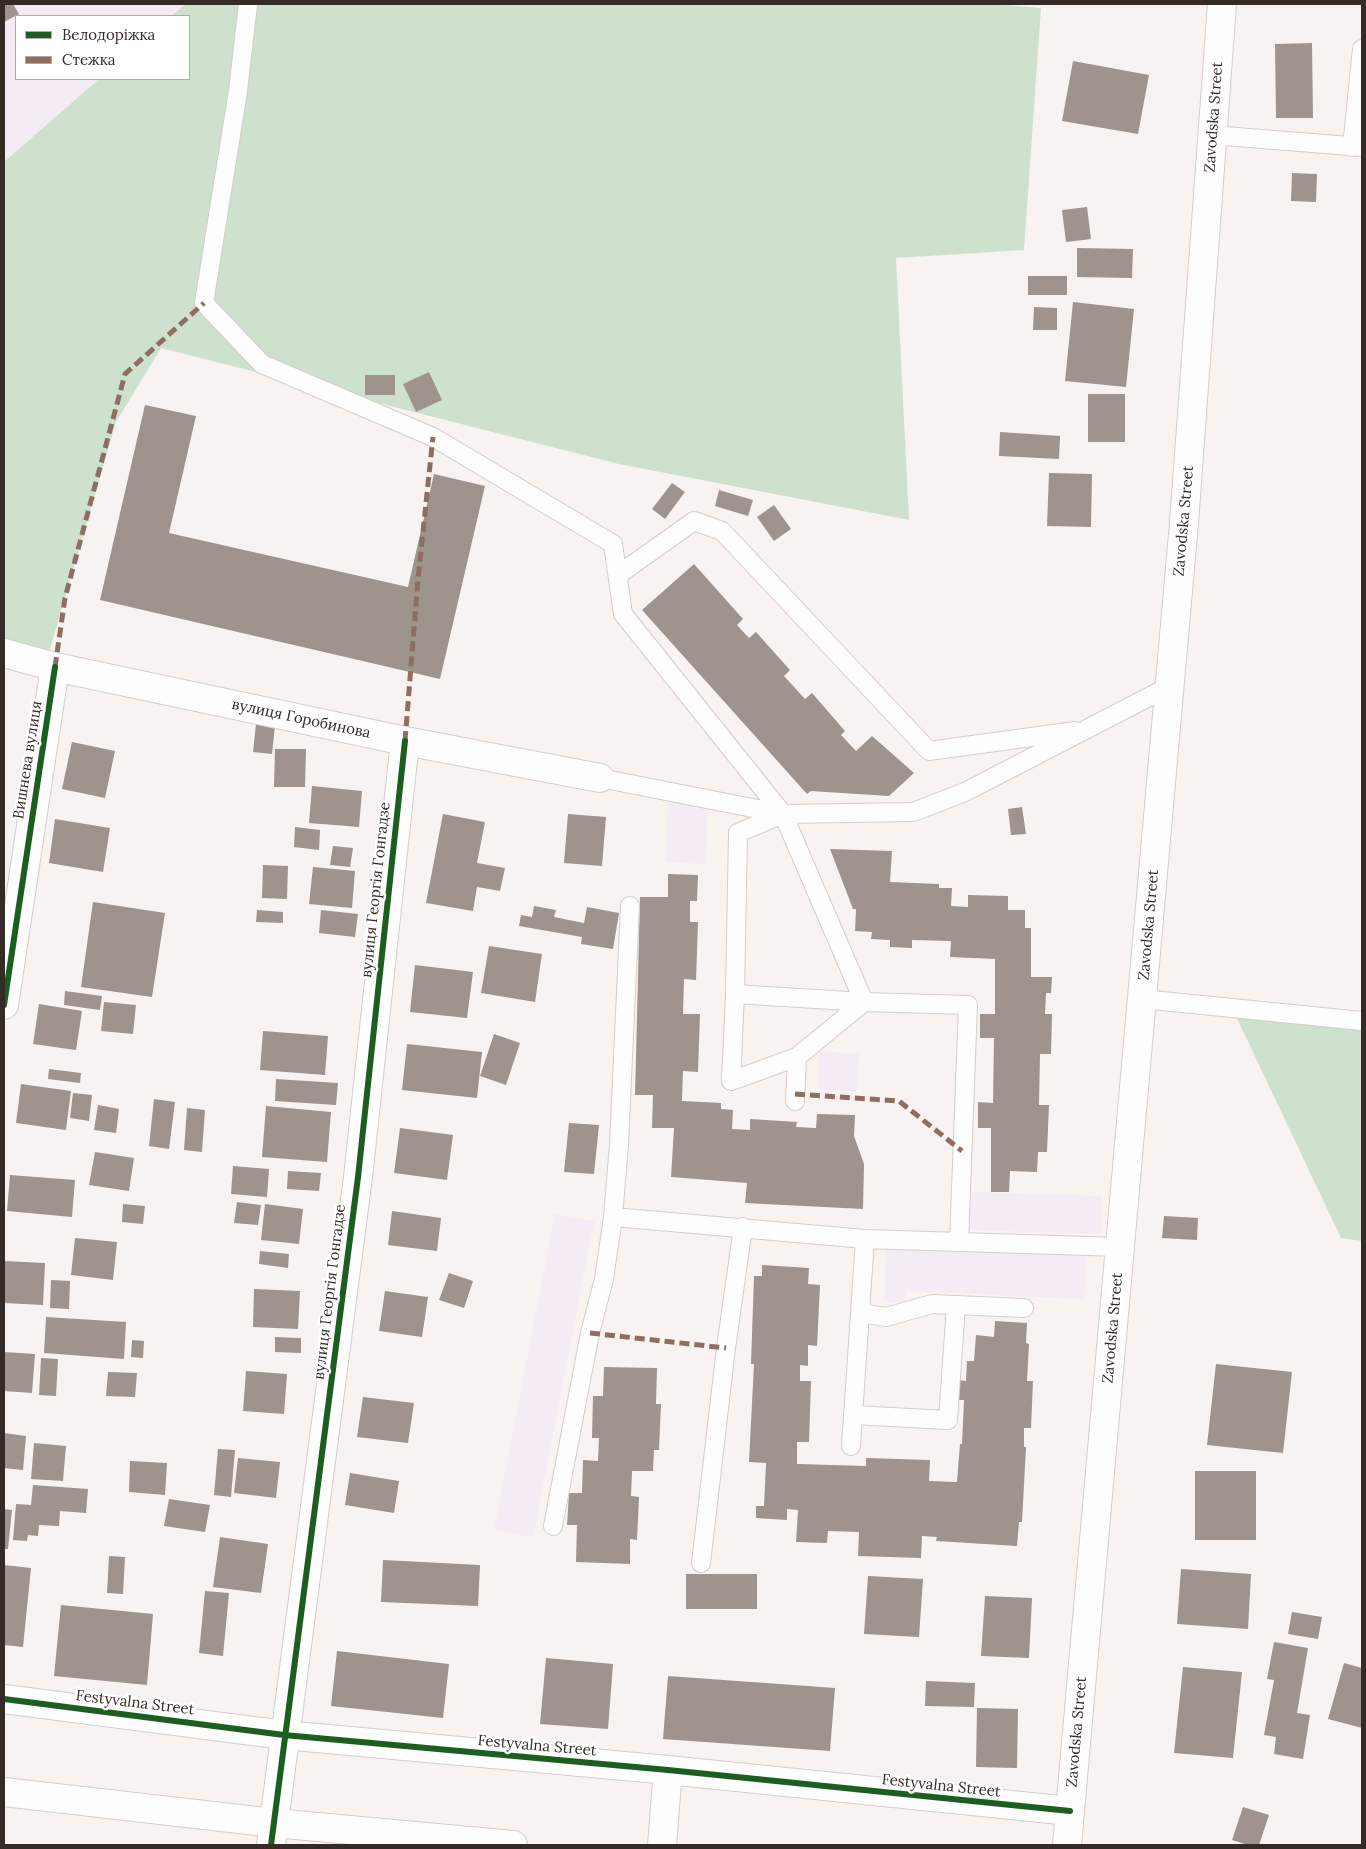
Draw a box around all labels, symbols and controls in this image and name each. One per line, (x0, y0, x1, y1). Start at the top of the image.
legend (15, 15, 190, 80)
text: Велодоріжка (62, 25, 155, 44)
text: Стежка (62, 50, 115, 69)
street label: Zavodska Street (1201, 61, 1227, 173)
street label: Zavodska Street (1170, 465, 1198, 577)
street label: вулиця Горобинова (230, 696, 372, 742)
street label: Вишнева вулиця (10, 700, 46, 820)
street label: вулиця Георгія Гонгадзе (358, 801, 394, 979)
street label: Zavodska Street (1135, 869, 1163, 981)
street label: вулиця Георгія Гонгадзе (310, 1203, 350, 1381)
street label: Zavodska Street (1099, 1272, 1127, 1384)
street label: Zavodska Street (1063, 1676, 1091, 1788)
street label: Festyvalna Street (75, 1687, 195, 1719)
street label: Festyvalna Street (477, 1732, 597, 1760)
street label: Festyvalna Street (881, 1771, 1001, 1801)

